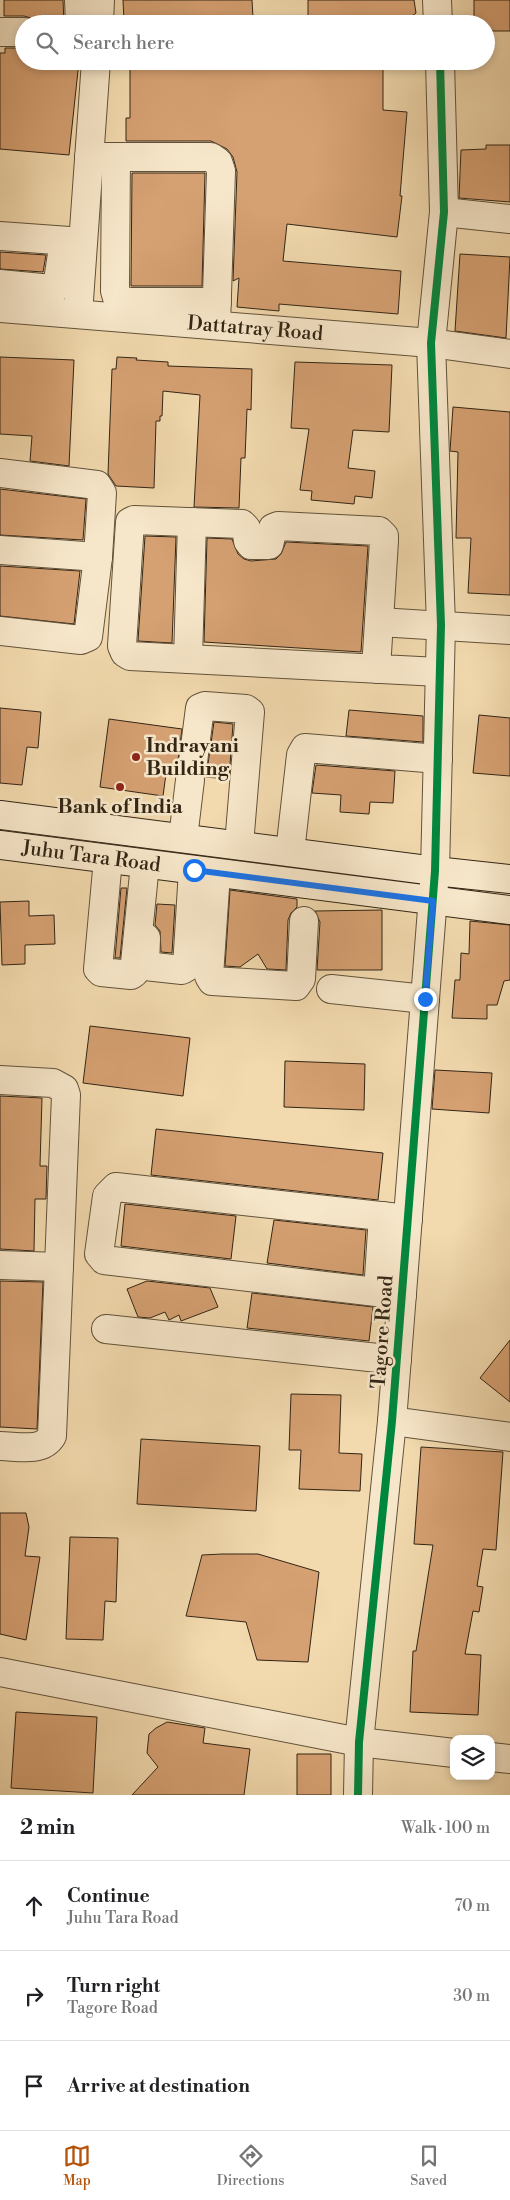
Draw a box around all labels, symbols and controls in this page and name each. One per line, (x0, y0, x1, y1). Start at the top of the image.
search box (15, 15, 495, 70)
icon: search (33, 29, 61, 57)
text: Search here (73, 31, 174, 55)
street label: Dattatray Road (186, 311, 325, 347)
place label: Indrayani Building (146, 734, 239, 782)
marker: Indrayani Building (130, 751, 142, 763)
marker: Bank of India (114, 781, 126, 793)
place label: Bank of India (57, 795, 183, 820)
street label: Juhu Tara Road (19, 835, 163, 878)
route start (183, 859, 206, 882)
route end (414, 988, 437, 1011)
street label: Tagore Road (367, 1274, 399, 1390)
map controls (450, 1735, 495, 1780)
button: layers (450, 1735, 495, 1780)
text: 2 min (20, 1815, 75, 1841)
text: Walk · 100 m (401, 1818, 490, 1838)
text: Continue (67, 1884, 150, 1908)
icon: ahead (20, 1892, 48, 1920)
text: 70 m (454, 1896, 490, 1916)
text: Juhu Tara Road (67, 1908, 179, 1928)
text: Turn right (67, 1974, 160, 1998)
icon: right (20, 1982, 48, 2010)
text: 30 m (453, 1986, 490, 2006)
text: Tagore Road (67, 1998, 158, 2018)
icon: arrive (20, 2072, 48, 2100)
text: Arrive at destination (67, 2074, 250, 2098)
tab: Map (63, 2142, 91, 2190)
tab: Directions (217, 2142, 284, 2190)
tab: Saved (410, 2142, 447, 2190)

